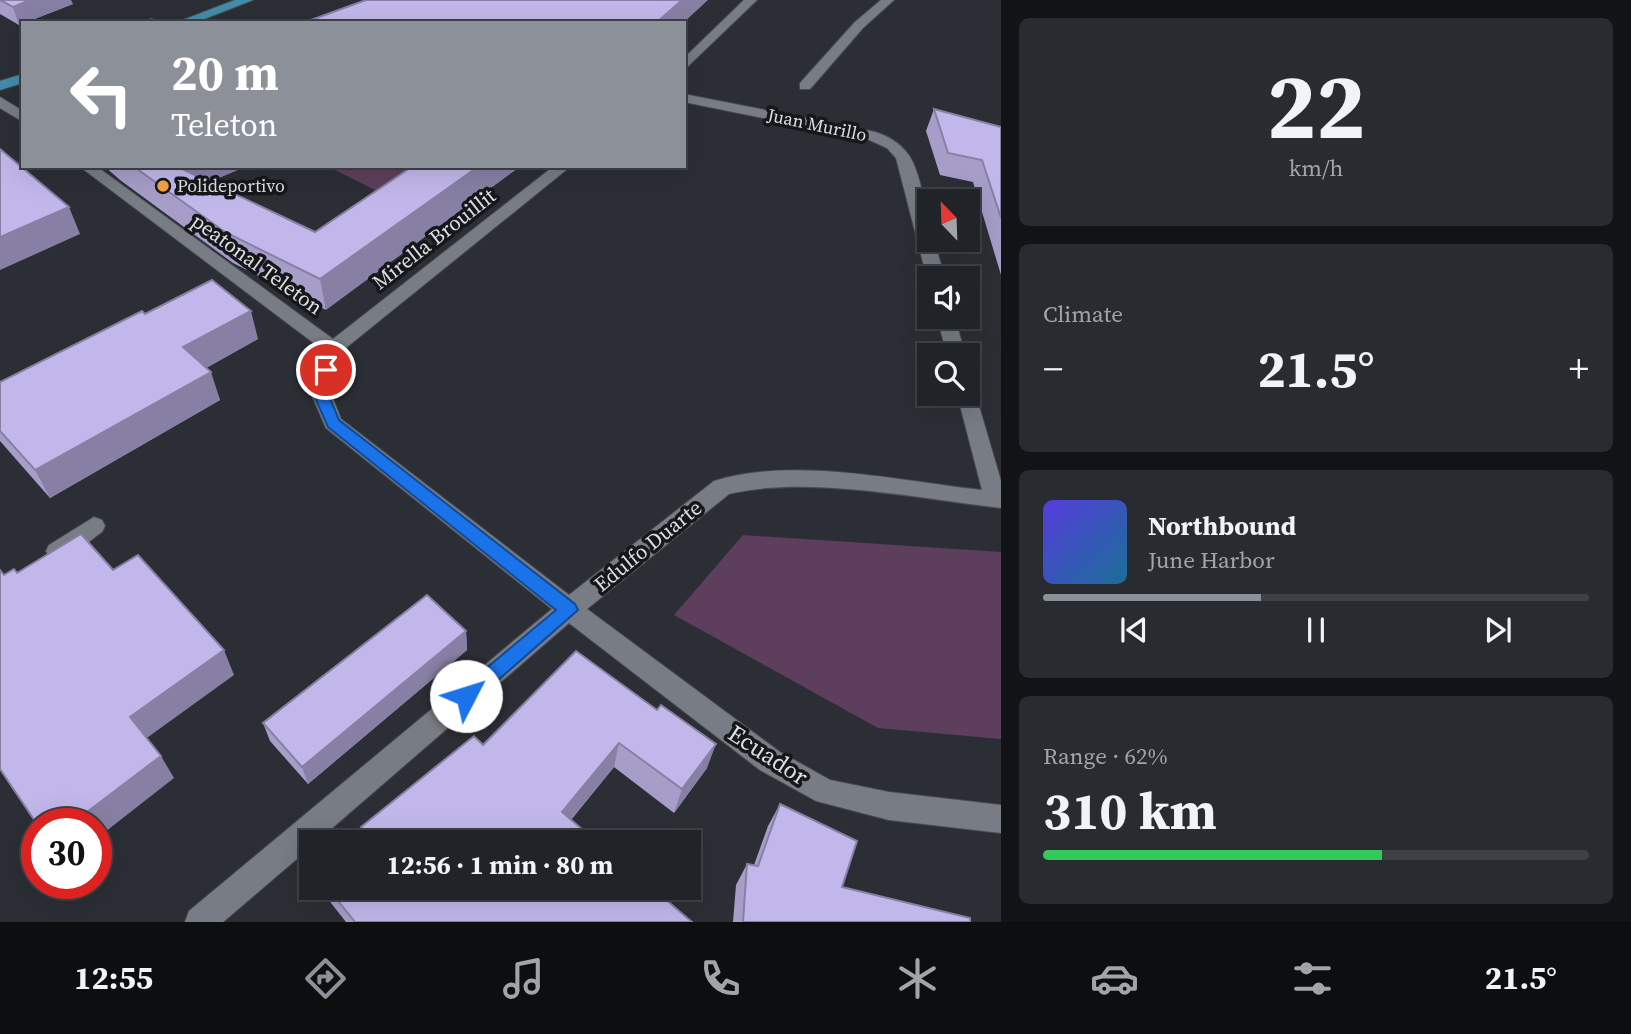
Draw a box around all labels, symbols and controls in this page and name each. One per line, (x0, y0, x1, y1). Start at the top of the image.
text: 20 m (171, 39, 279, 106)
text: 22 (1267, 44, 1365, 168)
icon: left (56, 49, 147, 140)
street label: Juan Murillo (764, 102, 869, 147)
text: Teleton (171, 103, 277, 147)
text: km/h (1289, 152, 1343, 184)
place label: Polideportivo (177, 173, 285, 198)
marker: Polideportivo (155, 178, 171, 194)
street label: Mirella Brouillit (366, 181, 502, 296)
north arrow (917, 189, 980, 252)
map controls (917, 189, 980, 406)
street label: peatonal Teleton (186, 206, 329, 321)
button: sound (917, 266, 980, 329)
text: Climate (1043, 298, 1123, 330)
text: 21.5° (1257, 333, 1375, 404)
pin (296, 340, 356, 400)
button: search (917, 343, 980, 406)
text: − (1043, 343, 1063, 395)
text: + (1569, 343, 1589, 395)
icon: arrive (307, 351, 345, 389)
street label: Edulfo Duarte (588, 493, 708, 598)
text: Northbound (1148, 508, 1296, 544)
text: June Harbor (1148, 544, 1275, 576)
icon: previous (1115, 611, 1153, 649)
icon: pause (1297, 611, 1335, 649)
icon: next (1479, 611, 1517, 649)
position arrow (429, 659, 503, 733)
street label: Ecuador (722, 716, 815, 793)
text: Range · 62% (1043, 740, 1168, 772)
text: 310 km (1043, 775, 1217, 846)
speed limit sign: 30 (21, 808, 112, 899)
text: 12:56 · 1 min · 80 m (387, 847, 613, 883)
icon: directions (301, 954, 350, 1003)
icon: music (499, 954, 548, 1003)
icon: phone (696, 954, 745, 1003)
icon: climate (893, 954, 942, 1003)
icon: car (1090, 954, 1139, 1003)
icon: filters (1288, 954, 1337, 1003)
text: 12:55 (74, 956, 153, 1000)
text: 21.5° (1485, 956, 1557, 1000)

